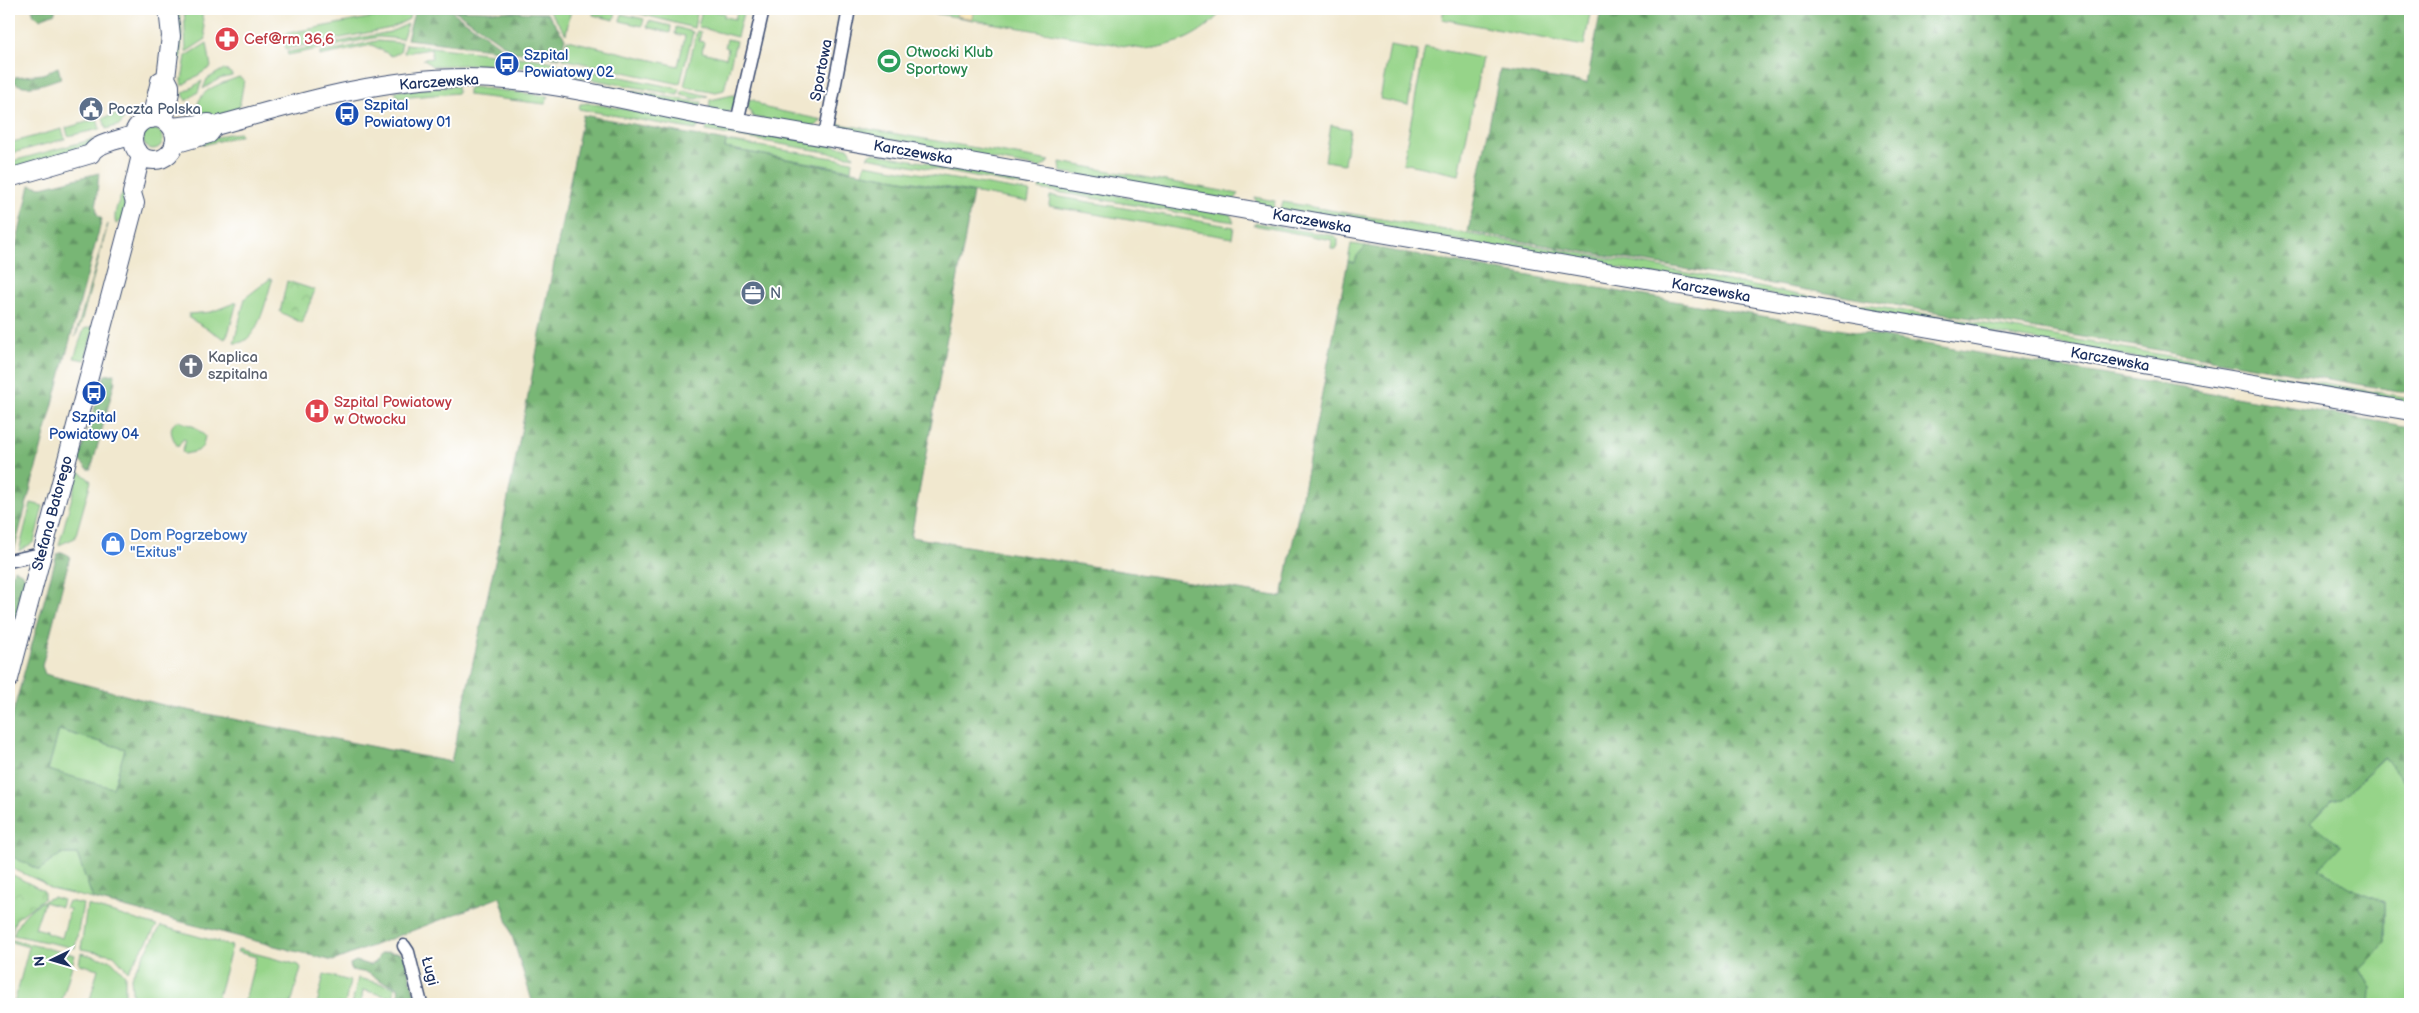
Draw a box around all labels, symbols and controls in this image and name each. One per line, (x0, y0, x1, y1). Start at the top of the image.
pharmacy icon: Cef@rm 36,6 (214, 26, 240, 52)
place label: Cef@rm 36,6 (244, 30, 334, 49)
street label: Sportowa (806, 37, 837, 103)
place label: Otwocki Klub Sportowy (906, 43, 994, 79)
place label: Szpital Powiatowy 02 (524, 46, 614, 82)
sports icon: Otwocki Klub Sportowy (876, 48, 902, 74)
bus stop icon: Szpital Powiatowy 02 (494, 51, 520, 77)
street label: Karczewska (398, 70, 480, 95)
public building icon: Poczta Polska (78, 96, 104, 122)
place label: Szpital Powiatowy 01 (364, 96, 451, 132)
place label: Poczta Polska (108, 100, 201, 119)
bus stop icon: Szpital Powiatowy 01 (334, 101, 360, 127)
street label: Karczewska (872, 136, 954, 169)
street label: Karczewska (1271, 205, 1353, 238)
street label: Karczewska (1670, 274, 1752, 307)
office icon: N (740, 280, 766, 306)
place label: N (770, 284, 781, 303)
street label: Karczewska (2069, 343, 2151, 376)
place label: Kaplica szpitalna (208, 348, 268, 384)
church icon: Kaplica szpitalna (178, 353, 204, 379)
bus stop icon: Szpital Powiatowy 04 (81, 380, 107, 406)
place label: Szpital Powiatowy w Otwocku (334, 393, 452, 429)
hospital icon: Szpital Powiatowy w Otwocku (304, 398, 330, 424)
place label: Szpital Powiatowy 04 (49, 408, 139, 444)
street label: Stefana Batorego (28, 454, 77, 573)
place label: Dom Pogrzebowy "Exitus" (130, 526, 248, 562)
shop icon: Dom Pogrzebowy "Exitus" (100, 531, 126, 557)
north arrow (28, 936, 78, 986)
text: N (31, 955, 48, 967)
street label: Ługi (417, 955, 442, 988)

